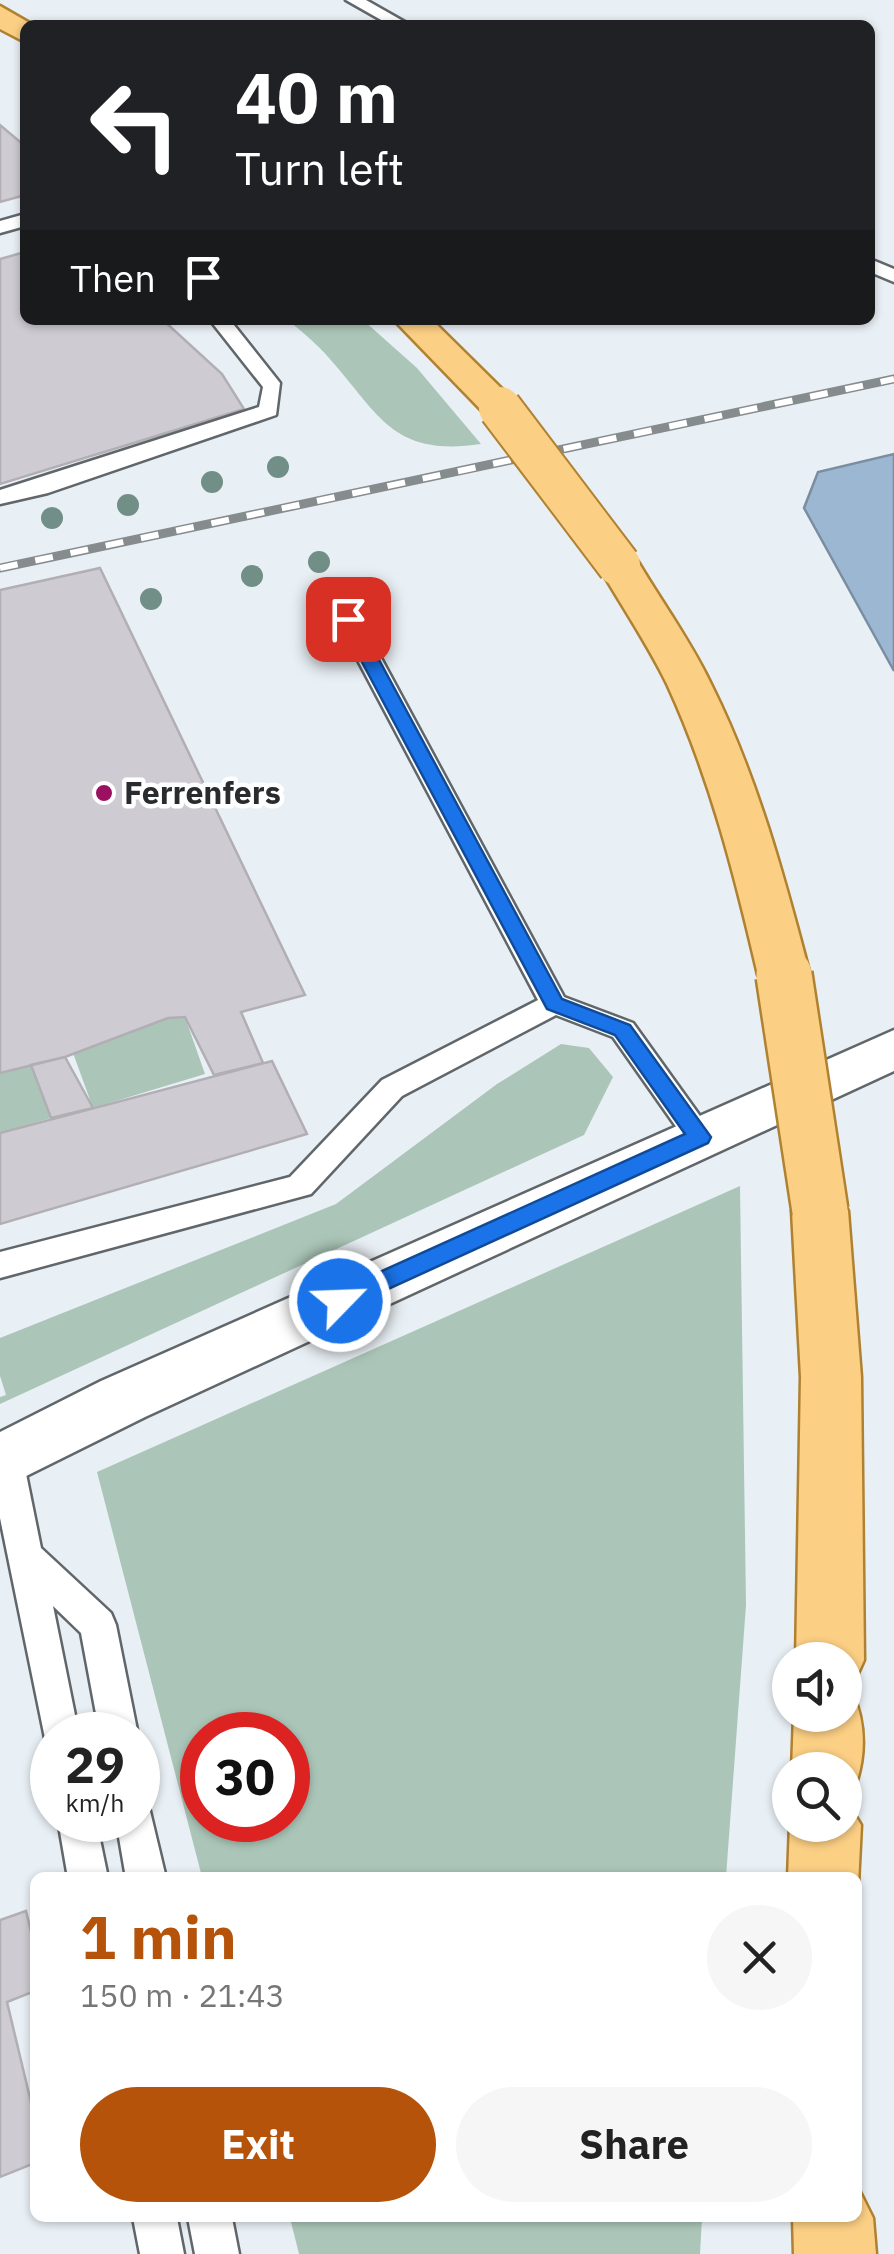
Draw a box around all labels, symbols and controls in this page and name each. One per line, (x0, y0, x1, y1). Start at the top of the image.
text: 40 m (235, 51, 398, 142)
icon: left (70, 60, 200, 190)
text: Turn left (235, 139, 404, 197)
icon: arrive (176, 250, 231, 305)
text: Then (70, 253, 156, 302)
pin (306, 577, 391, 662)
icon: arrive (321, 592, 376, 647)
place label: Ferrenfers (124, 771, 281, 813)
marker: Ferrenfers (93, 782, 115, 804)
position arrow (288, 1249, 392, 1353)
map controls (772, 1642, 862, 1842)
button: sound (772, 1642, 862, 1732)
speed limit sign: 30 (180, 1712, 310, 1842)
text: 29 (65, 1732, 125, 1797)
button: search (772, 1752, 862, 1842)
text: km/h (66, 1786, 124, 1819)
text: 1 min (80, 1897, 237, 1976)
button: close (707, 1905, 812, 2010)
text: 150 m · 21:43 (80, 1974, 285, 2016)
button: Exit (80, 2087, 436, 2202)
button: Share (456, 2087, 812, 2202)

